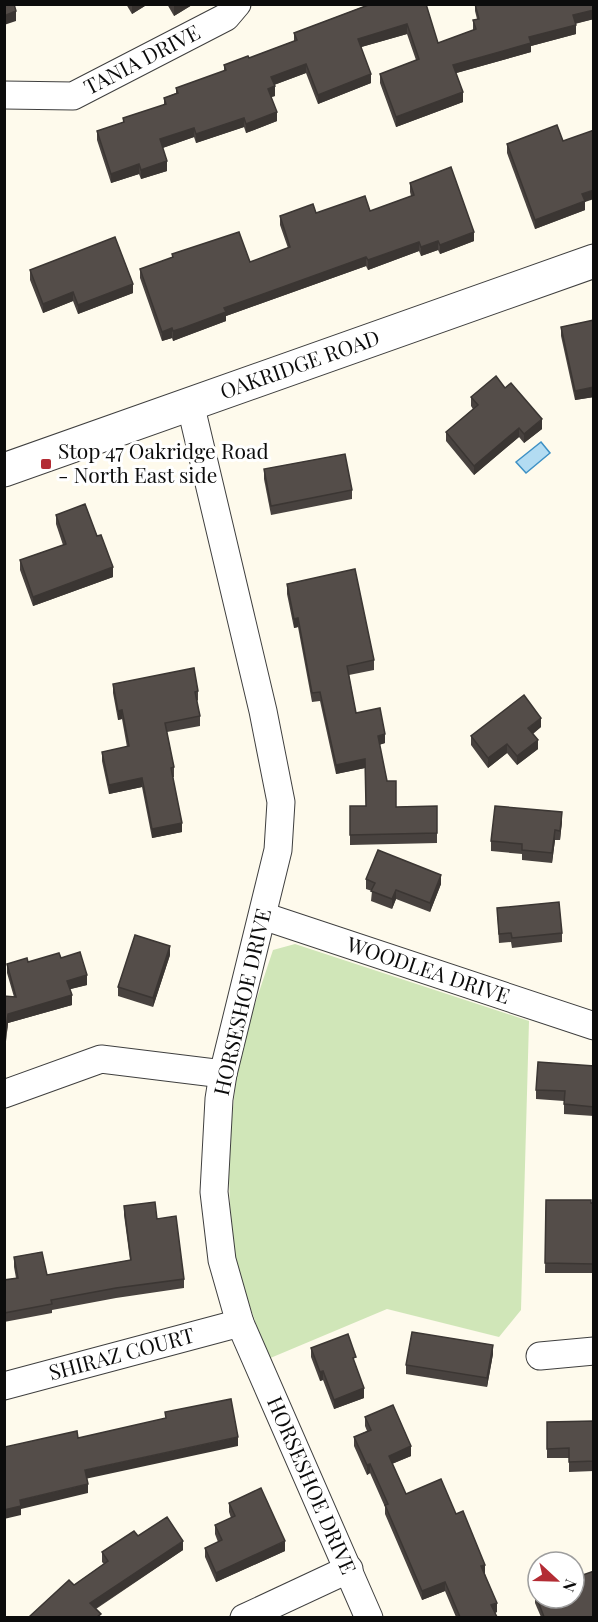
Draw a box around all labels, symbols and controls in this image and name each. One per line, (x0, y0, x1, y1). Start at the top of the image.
street label: TANIA DRIVE (79, 17, 204, 100)
street label: OAKRIDGE ROAD (216, 322, 383, 404)
place label: Stop 47 Oakridge Road - North East side (58, 436, 269, 488)
marker: Stop 47 Oakridge Road - North East side (39, 457, 53, 471)
street label: HORSESHOE DRIVE (206, 905, 276, 1098)
street label: WOODLEA DRIVE (343, 929, 514, 1009)
street label: SHIRAZ COURT (45, 1320, 197, 1385)
street label: HORSESHOE DRIVE (262, 1392, 364, 1578)
north arrow (526, 1550, 586, 1610)
text: N (558, 1577, 582, 1596)

